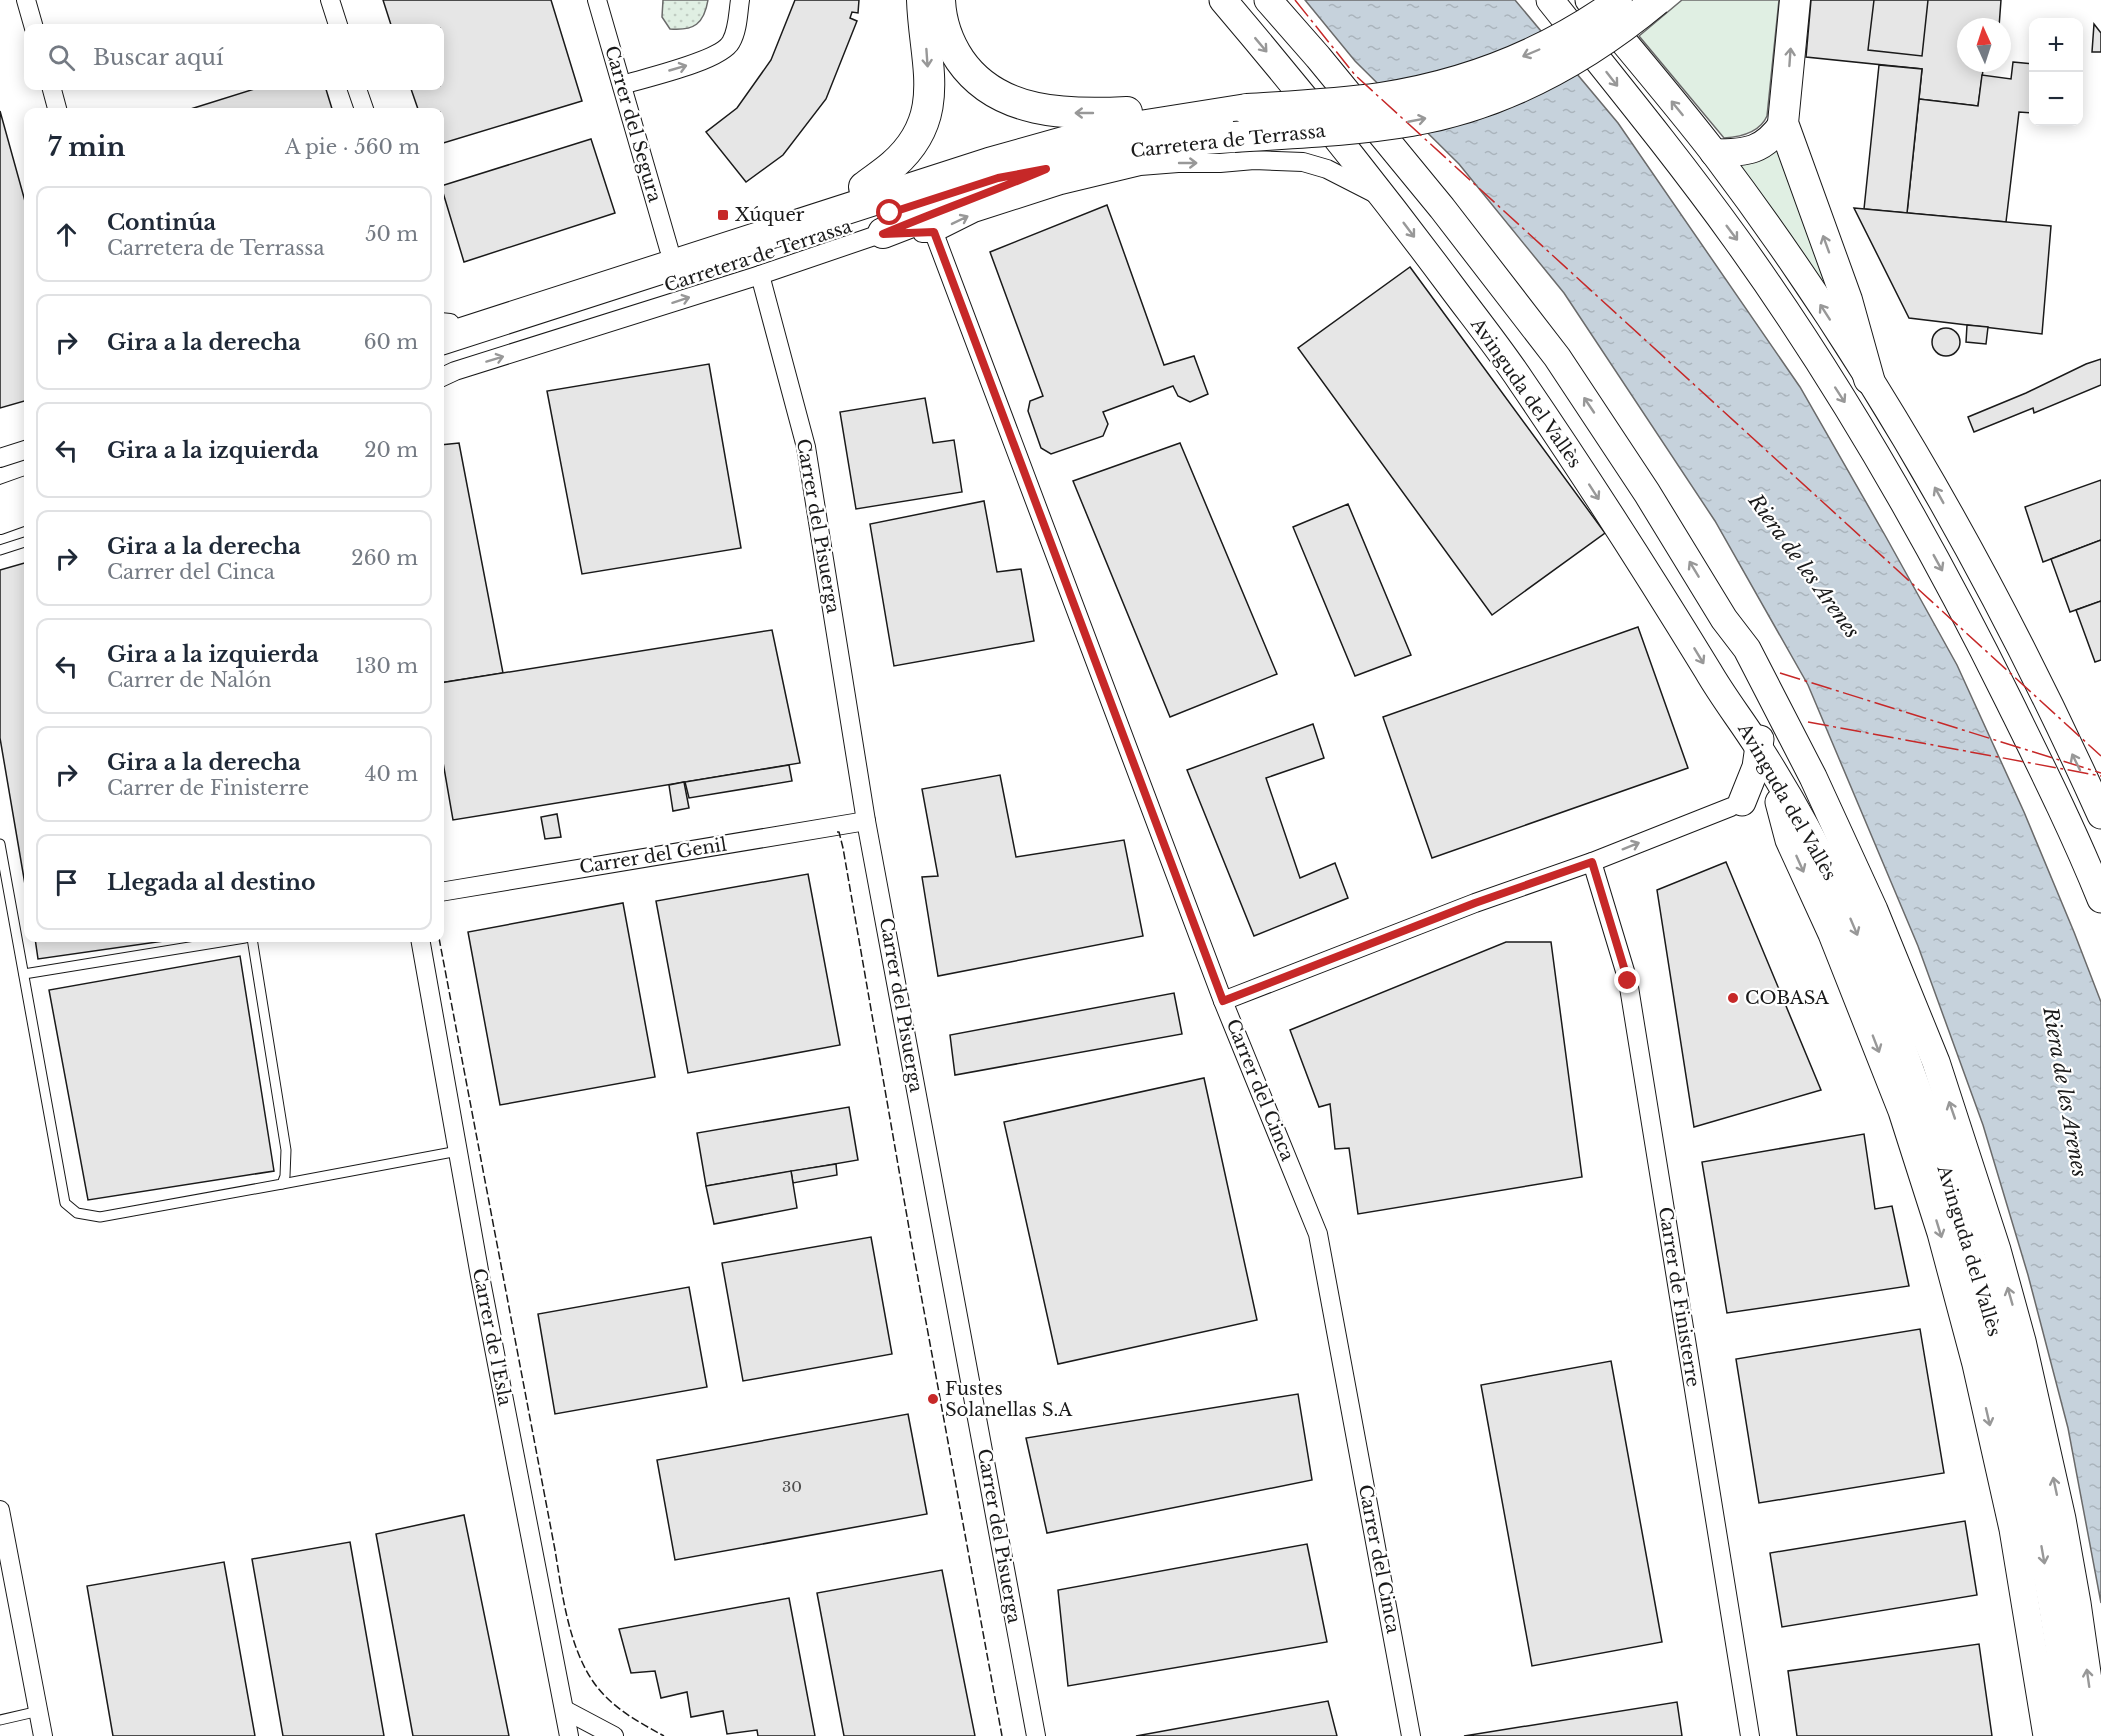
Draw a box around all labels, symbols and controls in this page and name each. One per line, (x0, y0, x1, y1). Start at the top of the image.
north arrow (1957, 18, 2011, 72)
map controls (2029, 18, 2083, 126)
button: + (2029, 18, 2083, 72)
search box (24, 24, 444, 90)
one-way arrow (1254, 37, 1268, 52)
icon: search (45, 41, 78, 74)
street label: Carrer del Segura (600, 43, 666, 205)
text: Buscar aquí (93, 44, 224, 71)
one-way arrow (1784, 47, 1795, 67)
one-way arrow (922, 48, 933, 68)
one-way arrow (1522, 48, 1540, 59)
one-way arrow (668, 62, 687, 73)
one-way arrow (1606, 70, 1619, 86)
button: − (2029, 72, 2083, 126)
one-way arrow (1670, 101, 1683, 117)
one-way arrow (1074, 107, 1094, 119)
one-way arrow (1407, 114, 1427, 125)
street label: Carretera de Terrassa (1130, 120, 1326, 162)
text: 7 min (48, 131, 125, 163)
text: A pie · 560 m (285, 135, 420, 159)
one-way arrow (1178, 157, 1198, 169)
route start (876, 199, 902, 225)
place label: Xúquer (735, 204, 805, 226)
marker: Xúquer (716, 208, 730, 222)
text: Continúa (107, 209, 216, 236)
one-way arrow (950, 214, 968, 226)
street label: Carretera de Terrassa (662, 215, 854, 297)
icon: ahead (50, 218, 83, 251)
one-way arrow (1402, 221, 1415, 237)
text: 50 m (365, 222, 418, 246)
one-way arrow (1725, 225, 1738, 241)
one-way arrow (1820, 235, 1831, 254)
text: Carretera de Terrassa (107, 236, 324, 260)
one-way arrow (671, 294, 690, 305)
one-way arrow (1819, 304, 1831, 320)
street label: Avinguda del Vallès (1465, 313, 1586, 472)
icon: right (50, 326, 83, 359)
text: Gira a la derecha (107, 329, 301, 356)
text: 60 m (364, 330, 418, 354)
one-way arrow (485, 352, 504, 363)
one-way arrow (1834, 386, 1846, 403)
one-way arrow (1582, 396, 1595, 413)
icon: left (50, 434, 83, 467)
text: Gira a la izquierda (107, 437, 319, 464)
street label: Carrer del Pisuerga (792, 437, 844, 615)
text: 20 m (364, 438, 418, 462)
one-way arrow (1588, 483, 1601, 500)
one-way arrow (1933, 487, 1945, 504)
water label: Riera de les Arenes (1743, 489, 1864, 643)
text: Gira a la derecha (107, 533, 301, 560)
icon: right (50, 542, 83, 575)
text: 260 m (351, 546, 418, 570)
one-way arrow (1933, 554, 1945, 571)
text: Carrer del Cinca (107, 560, 275, 584)
one-way arrow (1687, 561, 1699, 578)
text: Gira a la izquierda (107, 641, 319, 668)
one-way arrow (1693, 647, 1705, 664)
icon: left (50, 650, 83, 683)
text: 130 m (355, 654, 418, 678)
text: Carrer de Nalón (107, 668, 272, 692)
street label: Avinguda del Vallès (1733, 719, 1841, 884)
text: Gira a la derecha (107, 749, 301, 776)
one-way arrow (2069, 754, 2081, 772)
icon: right (50, 758, 83, 791)
text: 40 m (365, 762, 418, 786)
text: Carrer de Finisterre (107, 776, 309, 800)
street label: Carrer del Genil (578, 833, 728, 879)
one-way arrow (1621, 840, 1640, 851)
one-way arrow (1795, 855, 1806, 873)
icon: arrive (50, 866, 83, 899)
text: Llegada al destino (107, 869, 316, 896)
street label: Carrer del Pisuerga (875, 916, 927, 1094)
one-way arrow (1849, 917, 1860, 936)
route end (1614, 967, 1640, 993)
place label: COBASA (1745, 987, 1830, 1009)
marker: COBASA (1726, 991, 1740, 1005)
water label: Riera de les Arenes (2038, 1004, 2092, 1179)
street label: Carrer del Cinca (1222, 1016, 1299, 1164)
one-way arrow (1871, 1034, 1882, 1053)
one-way arrow (1946, 1101, 1957, 1120)
street label: Avinguda del Vallès (1932, 1162, 2005, 1339)
street label: Carrer de Finisterre (1654, 1205, 1704, 1389)
one-way arrow (1934, 1219, 1945, 1238)
street label: Carrer de l'Esla (468, 1266, 516, 1408)
one-way arrow (2004, 1287, 2015, 1306)
place label: Fustes Solanellas S.A (945, 1378, 1073, 1421)
marker: Fustes Solanellas S.A (926, 1392, 940, 1406)
one-way arrow (1983, 1407, 1994, 1426)
street label: Carrer del Pisuerga (973, 1447, 1025, 1625)
house number: 30 (782, 1477, 802, 1496)
one-way arrow (2049, 1477, 2060, 1496)
street label: Carrer del Cinca (1354, 1483, 1404, 1635)
one-way arrow (2037, 1544, 2048, 1564)
one-way arrow (2082, 1669, 2093, 1688)

